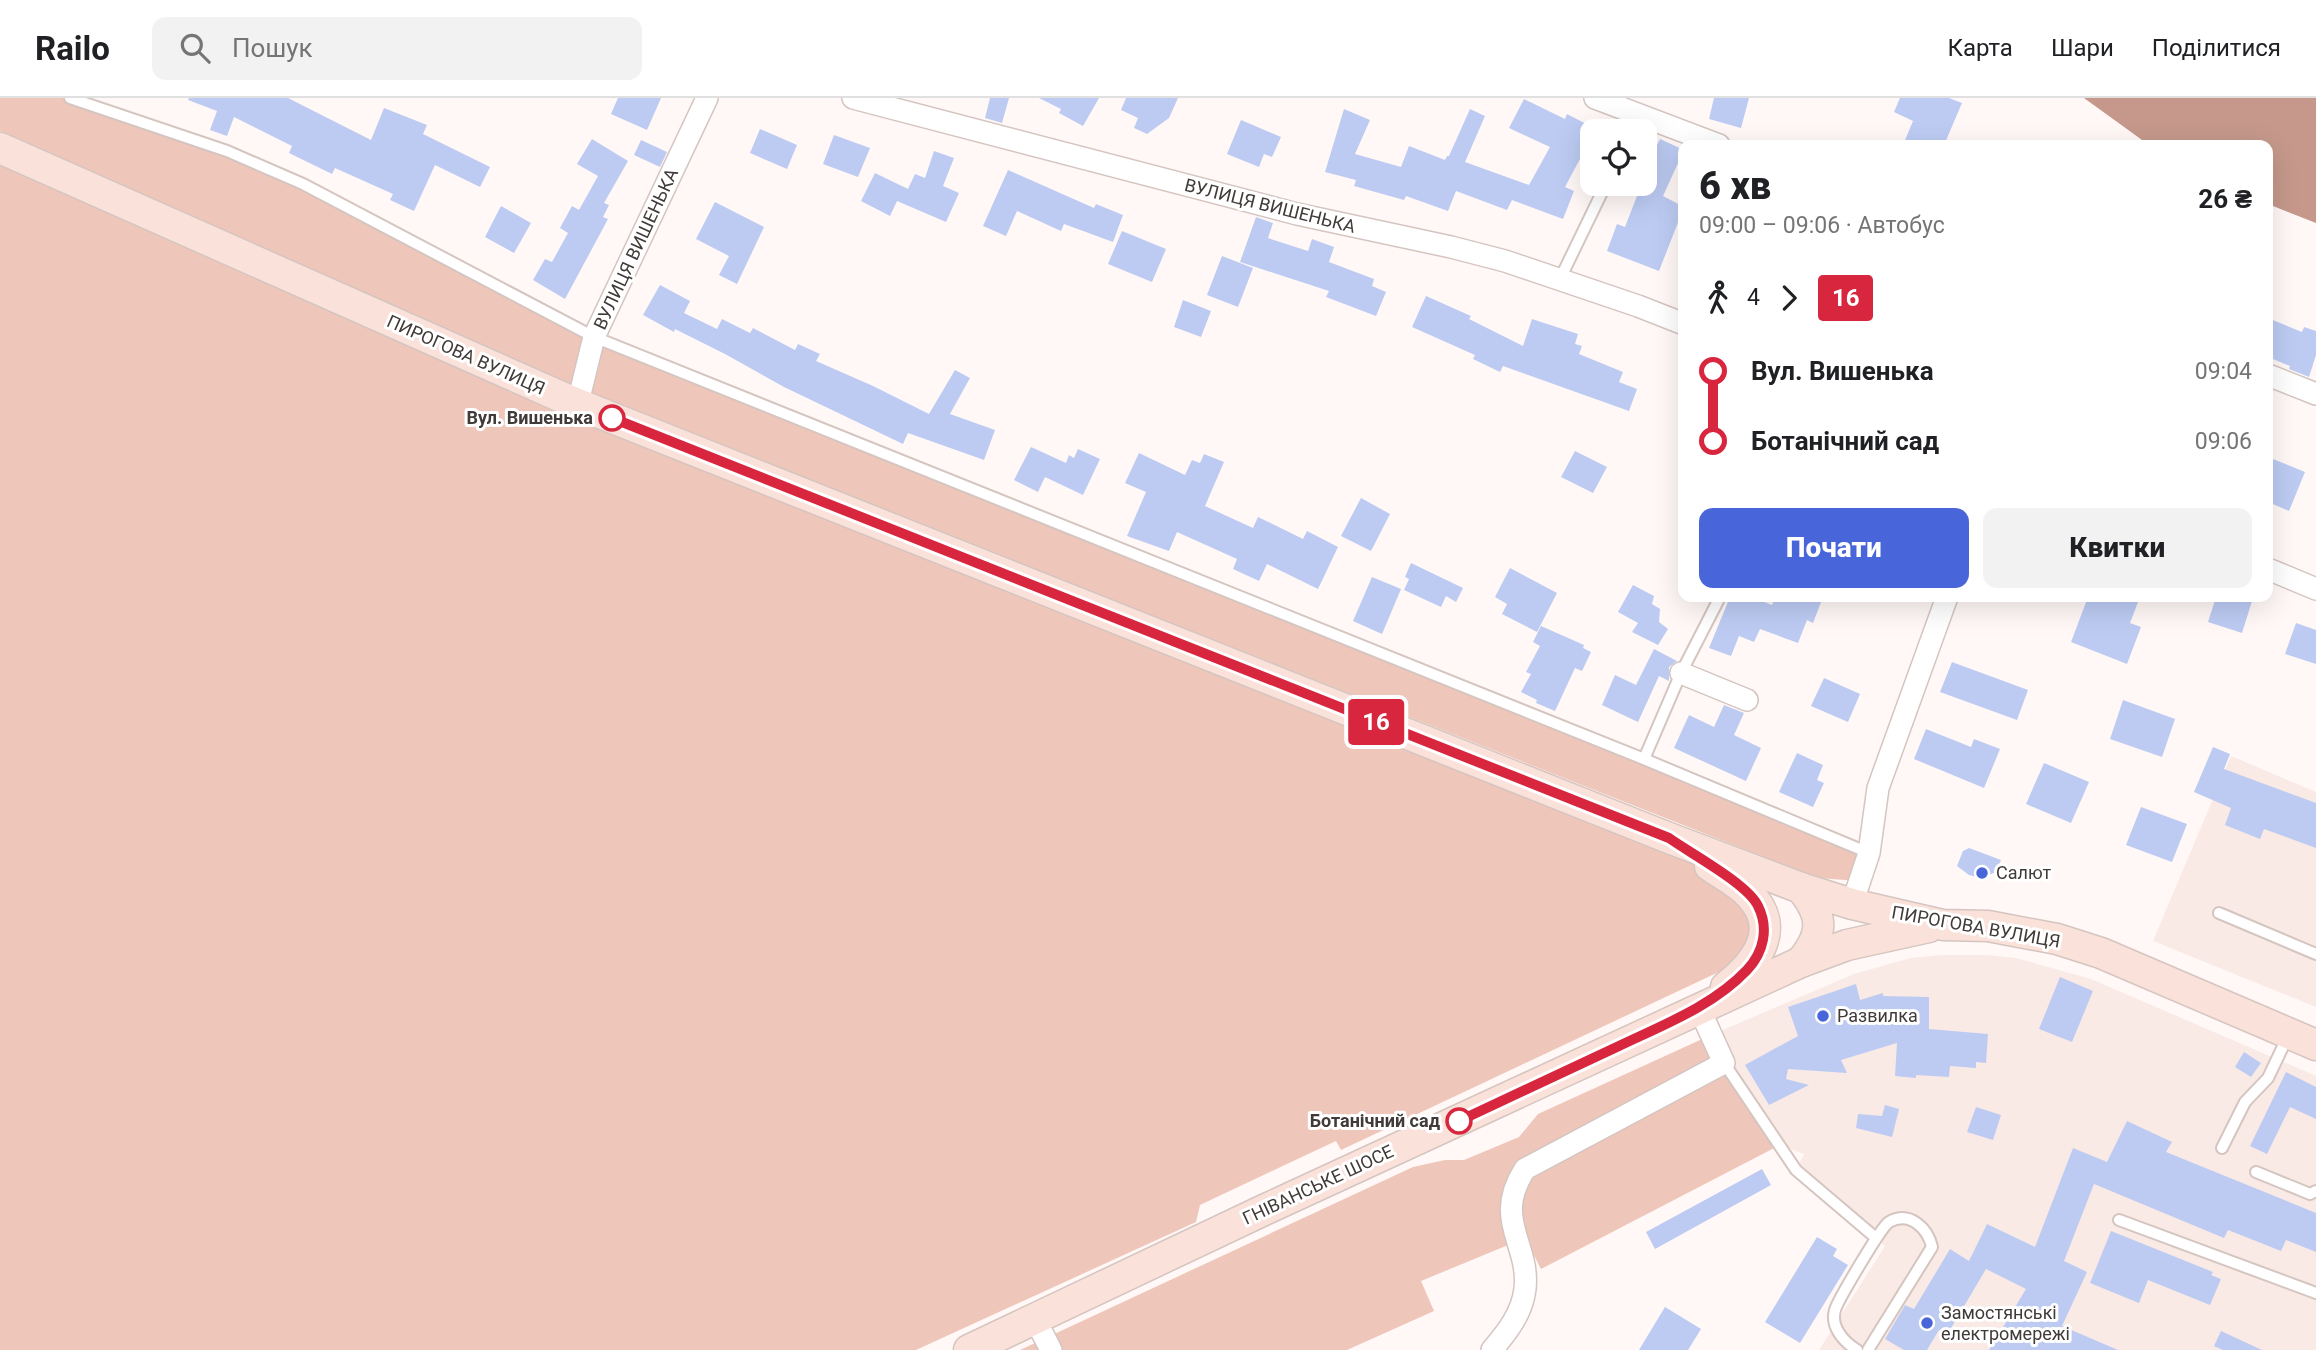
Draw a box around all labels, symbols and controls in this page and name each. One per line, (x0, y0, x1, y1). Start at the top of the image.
search box (152, 17, 642, 80)
text: Railo (35, 29, 110, 68)
icon: search (176, 29, 214, 67)
text: Пошук (232, 33, 313, 63)
text: Карта (1947, 34, 2013, 62)
text: Шари (2051, 34, 2114, 62)
text: Поділитися (2152, 34, 2281, 62)
map controls (1580, 119, 1657, 196)
button: locate (1580, 119, 1657, 196)
text: 6 хв (1699, 164, 1771, 208)
street label: ВУЛИЦЯ ВИШЕНЬКА (589, 165, 682, 333)
street label: ВУЛИЦЯ ВИШЕНЬКА (1183, 174, 1358, 237)
text: 26 ₴ (2198, 184, 2252, 214)
text: 09:00 – 09:06 · Автобус (1699, 212, 1945, 239)
icon: walk (1699, 279, 1737, 317)
icon: forward (1770, 279, 1808, 317)
text: 4 (1747, 284, 1760, 311)
text: 16 (1832, 284, 1859, 312)
street label: ПИРОГОВА ВУЛИЦЯ (384, 310, 548, 399)
text: Вул. Вишенька (1751, 356, 1934, 386)
text: 09:04 (2195, 358, 2252, 385)
marker: Вул. Вишенька (599, 405, 625, 431)
place label: Вул. Вишенька (467, 407, 593, 428)
text: Ботанічний сад (1751, 426, 1939, 456)
text: 09:06 (2195, 428, 2252, 455)
button: Почати (1699, 508, 1969, 588)
button: Квитки (1983, 508, 2252, 588)
line badge: 16 (1344, 699, 1408, 745)
text: 16 (1362, 708, 1390, 736)
place label: Салют (1996, 862, 2052, 883)
marker: Салют (1974, 865, 1990, 881)
street label: ПИРОГОВА ВУЛИЦЯ (1890, 901, 2062, 952)
place label: Развилка (1837, 1005, 1918, 1026)
marker: Развилка (1815, 1008, 1831, 1024)
marker: Ботанічний сад (1446, 1108, 1472, 1134)
place label: Ботанічний сад (1310, 1110, 1441, 1131)
street label: ГНІВАНСЬКЕ ШОСЕ (1239, 1140, 1397, 1229)
place label: Замостянські електромережі (1941, 1302, 2070, 1344)
marker: Замостянські електромережі (1919, 1315, 1935, 1331)

